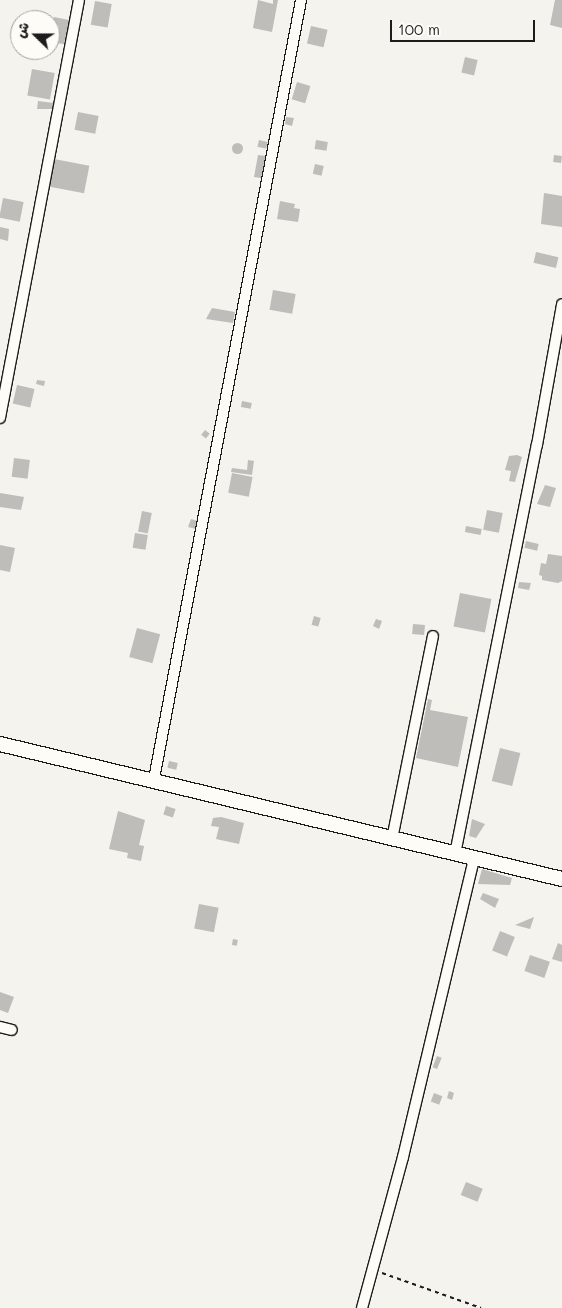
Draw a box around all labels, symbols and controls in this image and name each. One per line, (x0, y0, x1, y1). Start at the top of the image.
north arrow (10, 10, 60, 60)
scale bar (392, 10, 537, 42)
text: ش (10, 19, 33, 40)
text: 100 m (398, 19, 440, 39)

